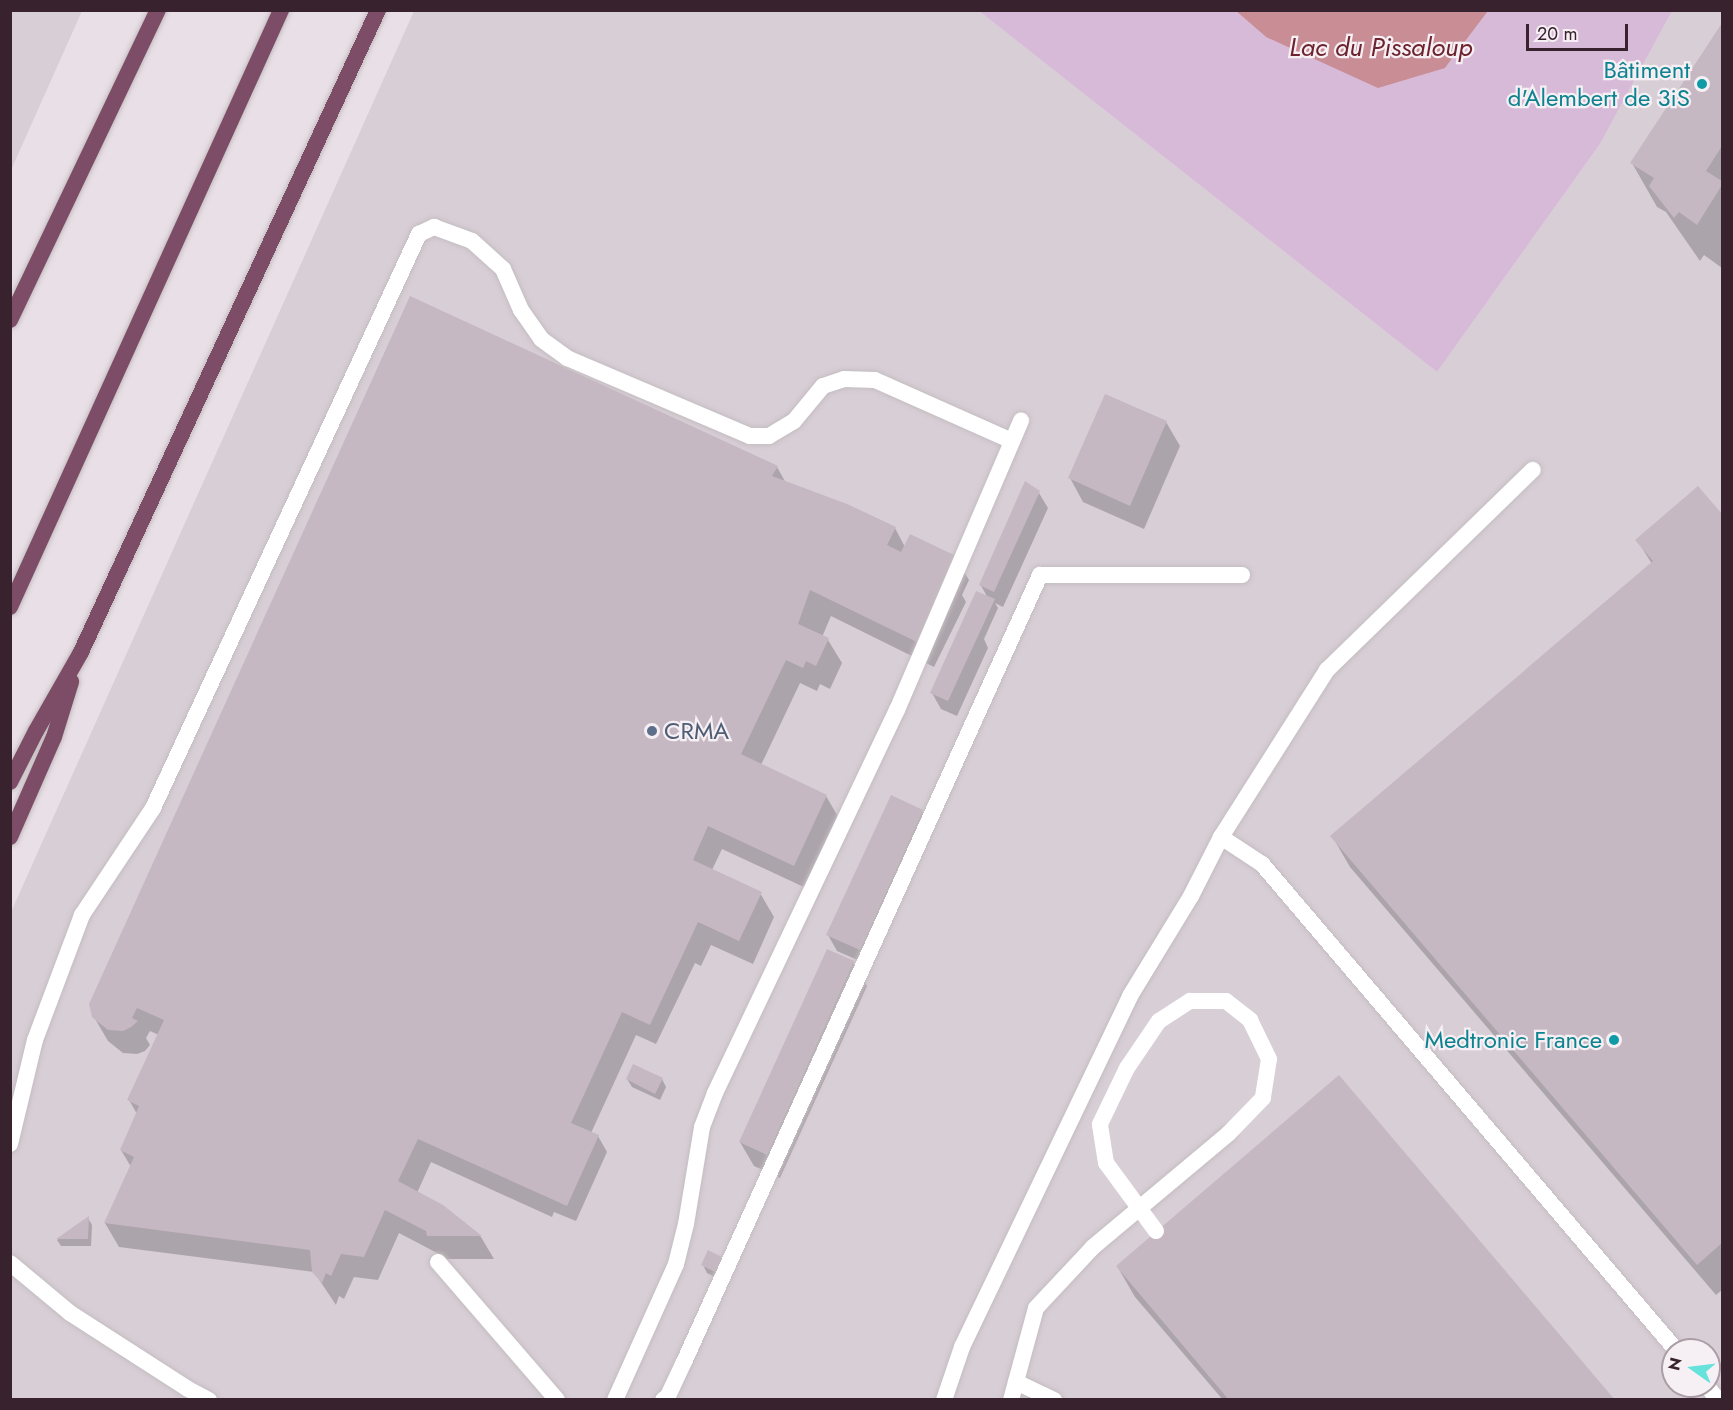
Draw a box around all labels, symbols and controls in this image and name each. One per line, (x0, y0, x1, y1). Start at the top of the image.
scale bar (1529, 12, 1631, 50)
text: 20 m (1537, 21, 1577, 47)
water label: Lac du Pissaloup (1289, 32, 1473, 64)
place label: Bâtiment d'Alembert de 3iS (1508, 56, 1690, 112)
marker: Bâtiment d'Alembert de 3iS (1695, 77, 1709, 91)
place label: CRMA (664, 717, 729, 745)
marker: CRMA (645, 724, 659, 738)
place label: Medtronic France (1425, 1026, 1602, 1054)
marker: Medtronic France (1607, 1033, 1621, 1047)
north arrow (1661, 1338, 1721, 1398)
text: N (1662, 1355, 1688, 1373)

